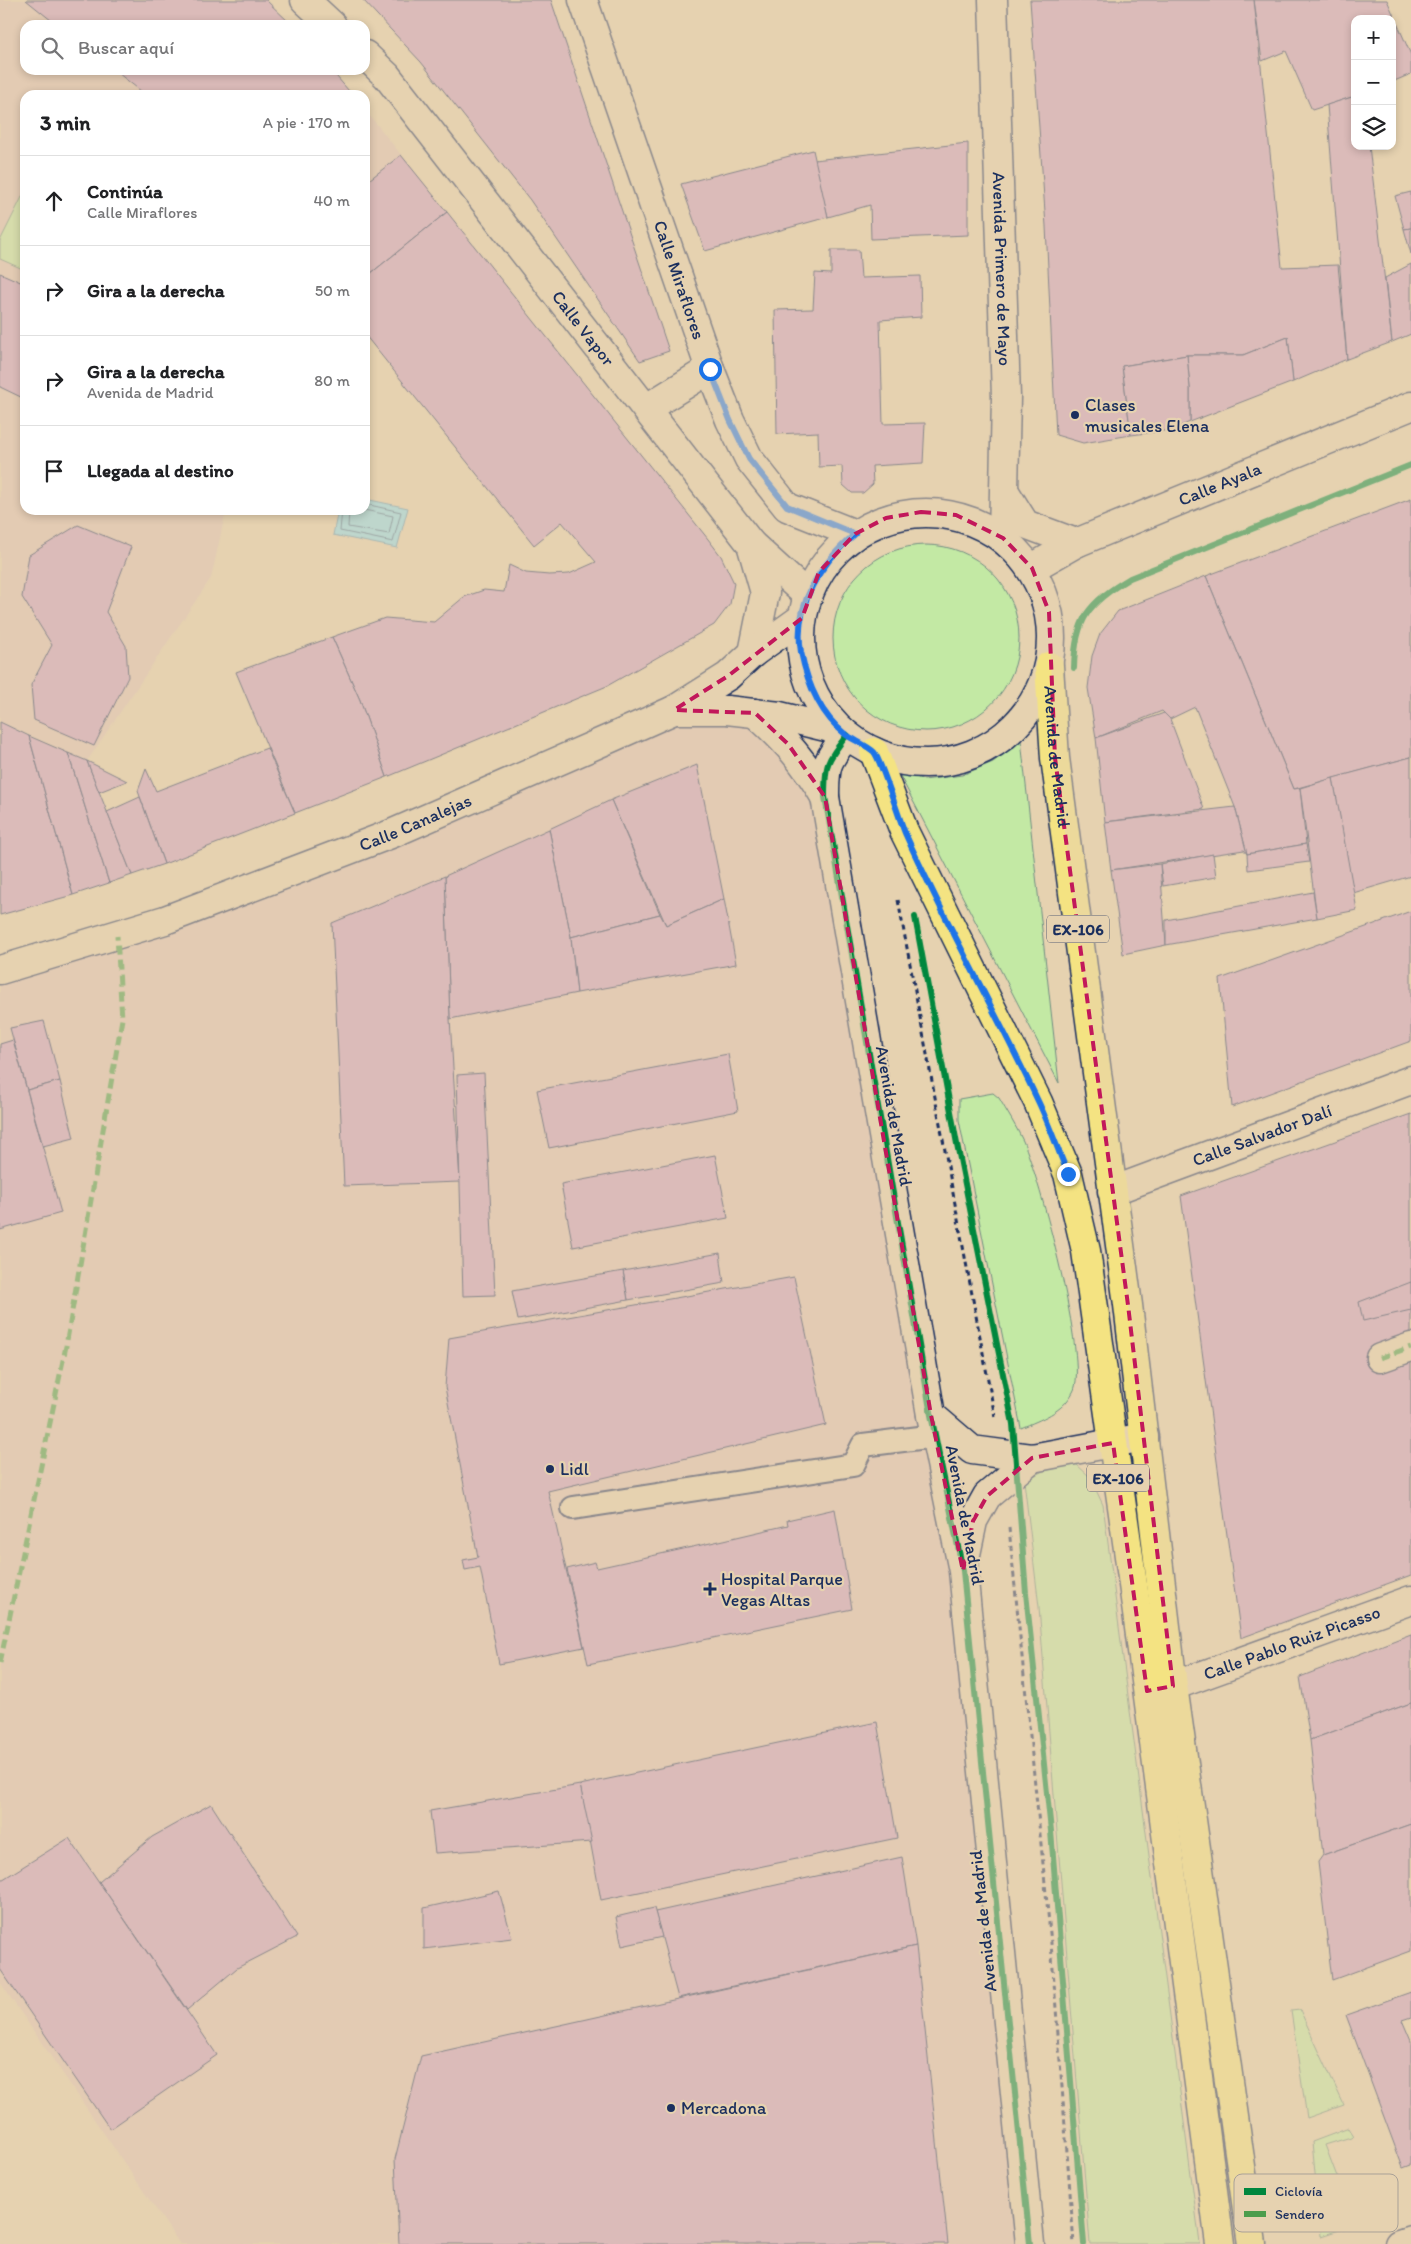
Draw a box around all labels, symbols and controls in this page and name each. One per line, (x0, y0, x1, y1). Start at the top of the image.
map controls (1351, 15, 1396, 150)
button: + (1351, 15, 1396, 60)
search box (20, 20, 370, 75)
icon: search (38, 34, 66, 62)
text: Buscar aquí (78, 36, 174, 59)
button: − (1351, 60, 1396, 105)
button: layers (1351, 105, 1396, 150)
text: 3 min (40, 110, 90, 135)
text: A pie · 170 m (263, 113, 350, 132)
street label: Avenida Primero de Mayo (988, 171, 1016, 366)
text: Continúa (87, 180, 163, 203)
icon: ahead (40, 187, 68, 215)
text: 40 m (313, 191, 350, 210)
text: Calle Miraflores (87, 203, 197, 222)
street label: Calle Miraflores (649, 218, 710, 342)
icon: right (40, 277, 68, 305)
text: Gira a la derecha (87, 279, 225, 302)
text: 50 m (315, 281, 350, 300)
street label: Calle Vapor (547, 286, 620, 371)
route start (699, 358, 722, 381)
text: Gira a la derecha (87, 360, 225, 383)
icon: right (40, 367, 68, 395)
text: 80 m (314, 371, 350, 390)
text: Avenida de Madrid (87, 383, 214, 402)
place label: Clases musicales Elena (1085, 394, 1210, 437)
marker: Clases musicales Elena (1069, 409, 1081, 421)
icon: arrive (40, 457, 68, 485)
street label: Calle Ayala (1175, 457, 1265, 511)
text: Llegada al destino (87, 459, 234, 482)
street label: Avenida de Madrid (1039, 685, 1075, 829)
street label: Calle Canalejas (356, 789, 475, 856)
road number: EX-106 (1047, 916, 1109, 942)
street label: Avenida de Madrid (871, 1044, 917, 1188)
street label: Calle Salvador Dalí (1189, 1099, 1335, 1171)
route end (1057, 1163, 1080, 1186)
street label: Avenida de Madrid (941, 1443, 989, 1587)
place label: Lidl (560, 1458, 589, 1480)
marker: Lidl (544, 1463, 556, 1475)
road number: EX-106 (1087, 1465, 1149, 1492)
place label: Hospital Parque Vegas Altas (721, 1568, 843, 1611)
marker: Hospital Parque Vegas Altas (703, 1582, 717, 1596)
street label: Calle Pablo Ruiz Picasso (1201, 1601, 1383, 1685)
street label: Avenida de Madrid (965, 1849, 1001, 1993)
place label: Mercadona (681, 2097, 767, 2119)
marker: Mercadona (665, 2102, 677, 2114)
legend (1234, 2174, 1398, 2232)
text: Ciclovía (1275, 2183, 1323, 2200)
text: Sendero (1275, 2206, 1324, 2223)

